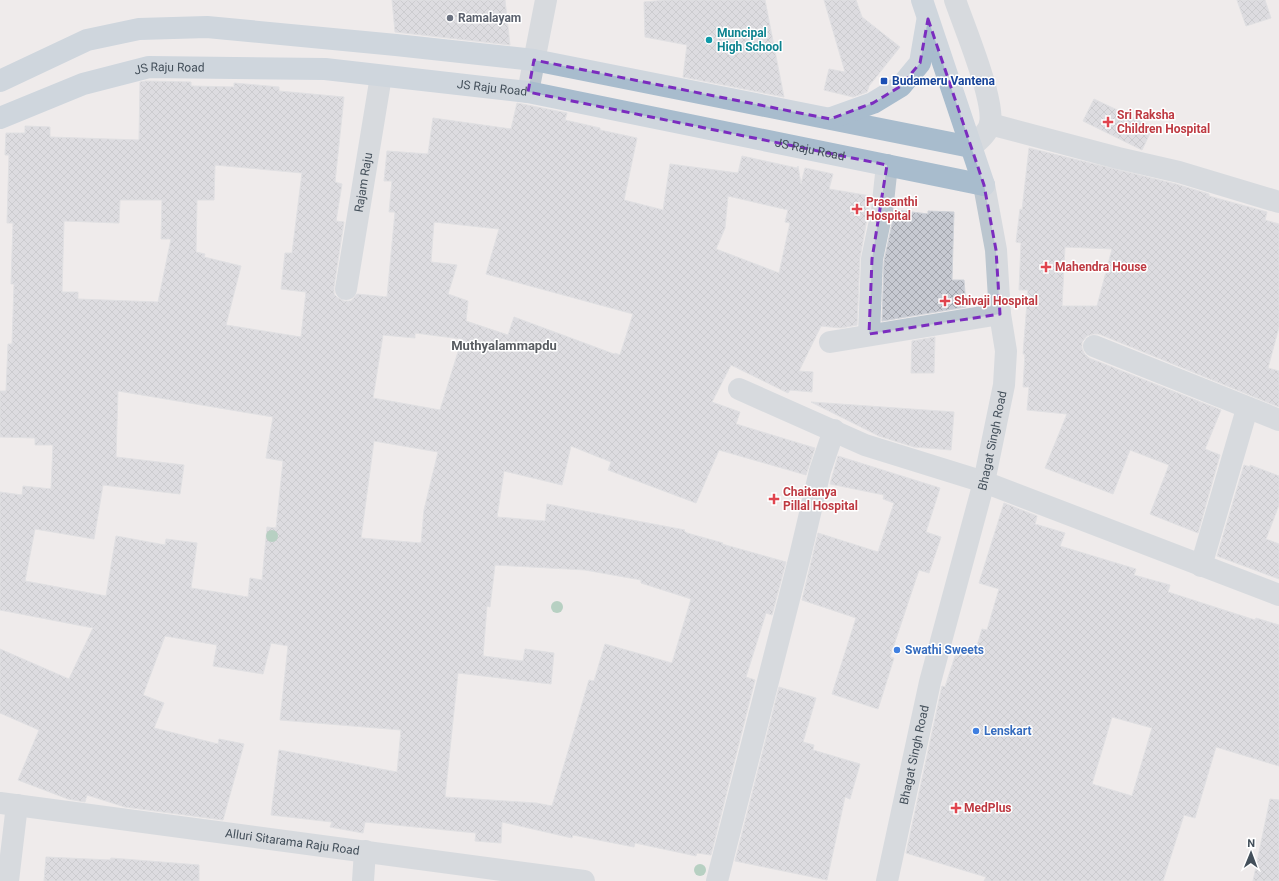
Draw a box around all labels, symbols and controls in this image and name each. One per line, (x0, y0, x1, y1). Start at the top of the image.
place label: Ramalayam (458, 11, 521, 25)
marker: Ramalayam (445, 13, 455, 23)
place label: Muncipal High School (717, 26, 782, 54)
marker: Muncipal High School (704, 35, 714, 45)
street label: JS Raju Road (133, 60, 205, 78)
place label: Budameru Vantena (892, 74, 996, 88)
marker: Budameru Vantena (879, 76, 889, 86)
street label: JS Raju Road (456, 77, 528, 99)
place label: Sri Raksha Children Hospital (1117, 108, 1210, 136)
marker: Sri Raksha Children Hospital (1102, 116, 1114, 128)
street label: JS Raju Road (774, 136, 846, 163)
street label: Rajam Raju (352, 152, 375, 213)
place label: Prasanthi Hospital (866, 195, 918, 223)
marker: Prasanthi Hospital (851, 203, 863, 215)
place label: Mahendra House (1055, 260, 1147, 274)
marker: Mahendra House (1040, 261, 1052, 273)
place label: Shivaji Hospital (954, 294, 1038, 308)
marker: Shivaji Hospital (939, 295, 951, 307)
district label: Muthyalammapdu (451, 338, 557, 353)
street label: Bhagat Singh Road (975, 390, 1010, 492)
place label: Chaitanya Pillal Hospital (783, 485, 858, 513)
marker: Chaitanya Pillal Hospital (768, 493, 780, 505)
place label: Swathi Sweets (905, 643, 984, 657)
marker: Swathi Sweets (892, 645, 902, 655)
street label: Bhagat Singh Road (897, 704, 932, 806)
place label: Lenskart (984, 724, 1031, 738)
marker: Lenskart (971, 726, 981, 736)
place label: MedPlus (964, 801, 1012, 815)
marker: MedPlus (951, 803, 961, 813)
street label: Alluri Sitarama Raju Road (224, 826, 360, 858)
north arrow (1231, 833, 1271, 873)
text: N (1247, 837, 1255, 850)

